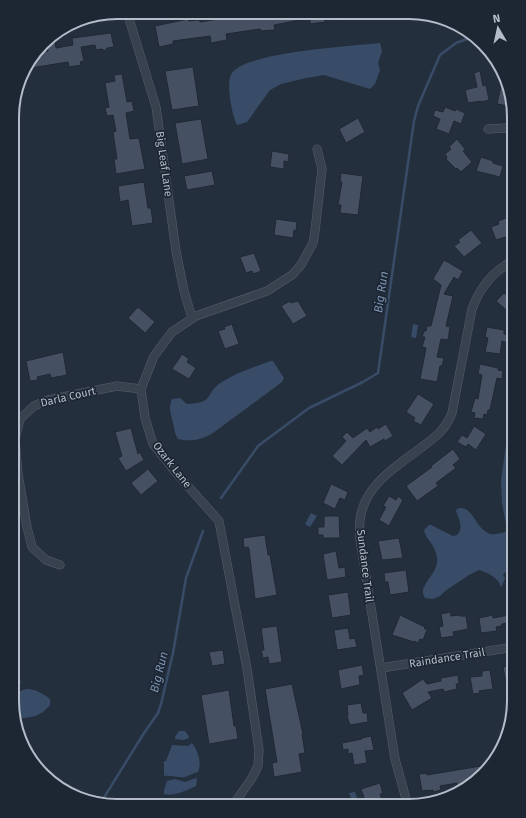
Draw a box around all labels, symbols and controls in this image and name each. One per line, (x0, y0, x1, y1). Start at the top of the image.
north arrow (478, 8, 518, 48)
text: N (492, 12, 501, 26)
street label: Big Leaf Lane (153, 130, 175, 198)
water label: Big Run (371, 270, 391, 314)
street label: Darla Court (39, 384, 97, 410)
street label: Ozark Lane (150, 439, 194, 491)
street label: Sundance Trail (354, 529, 376, 603)
street label: Raindance Trail (408, 646, 486, 670)
water label: Big Run (147, 650, 171, 694)

